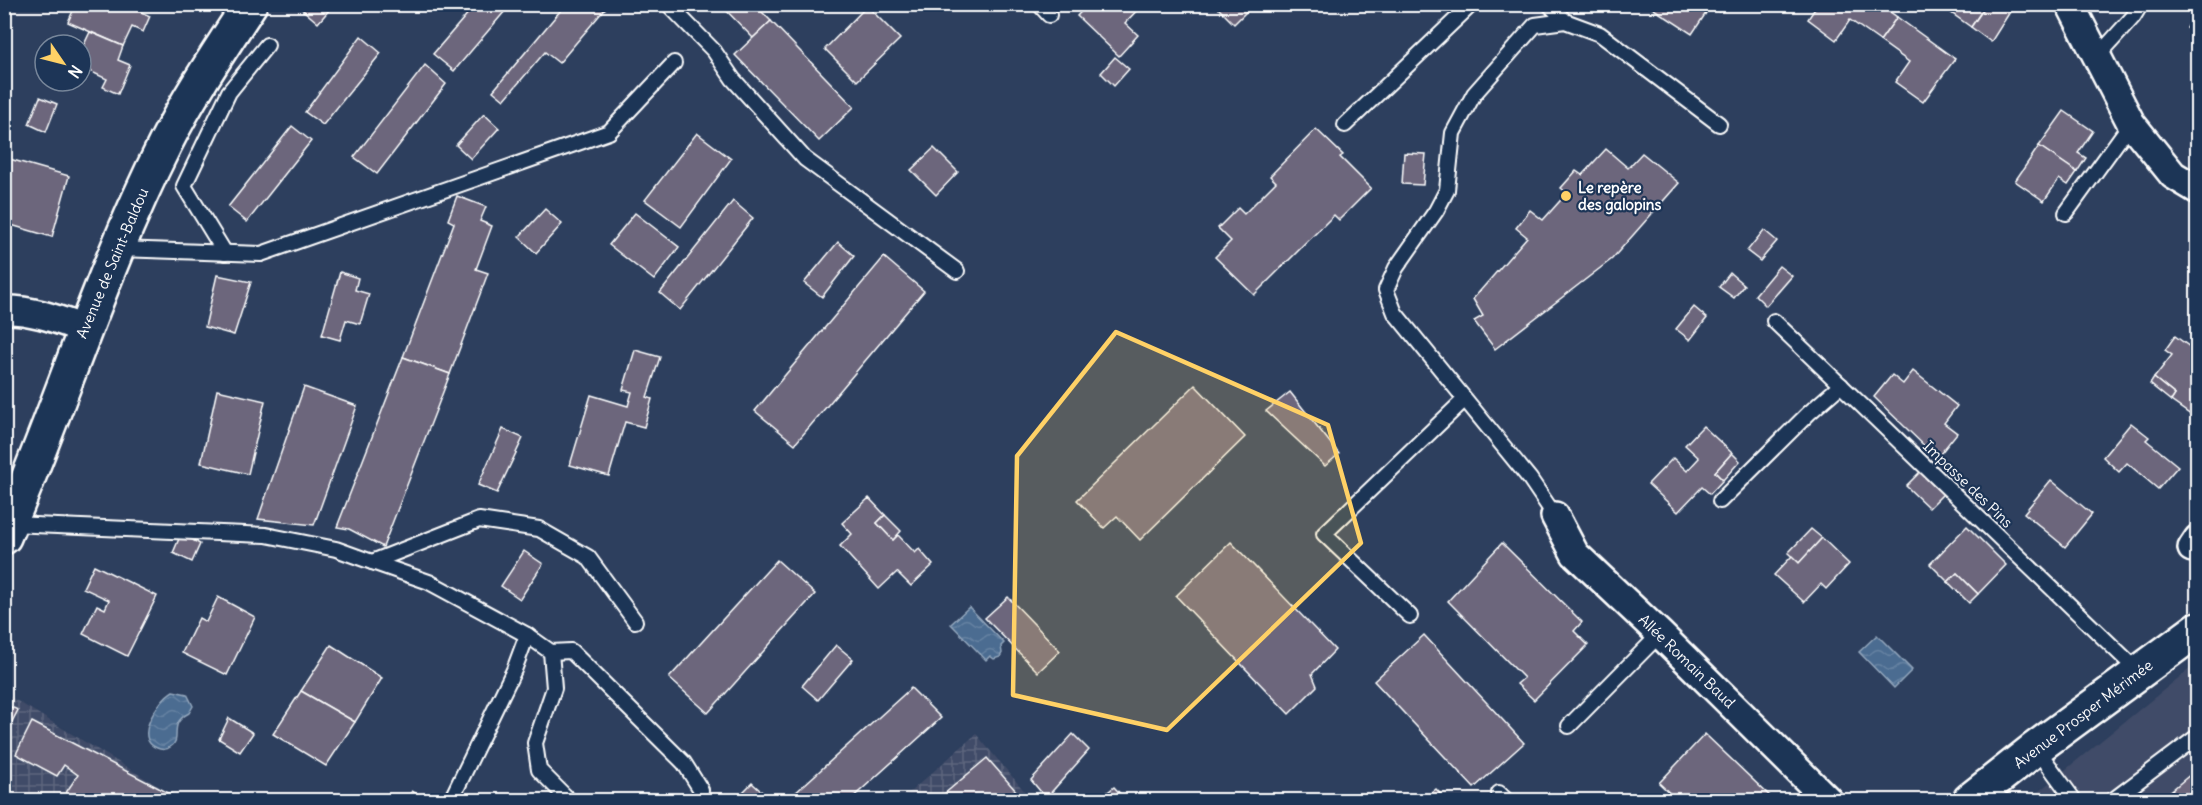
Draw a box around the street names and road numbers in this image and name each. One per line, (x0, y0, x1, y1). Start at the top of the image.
street label: Avenue de Saint-Baldou (72, 185, 152, 341)
street label: Impasse des Pins (1919, 436, 2017, 532)
street label: Allée Romain Baud (1635, 610, 1739, 712)
street label: Avenue Prosper Mérimée (2010, 655, 2156, 773)

